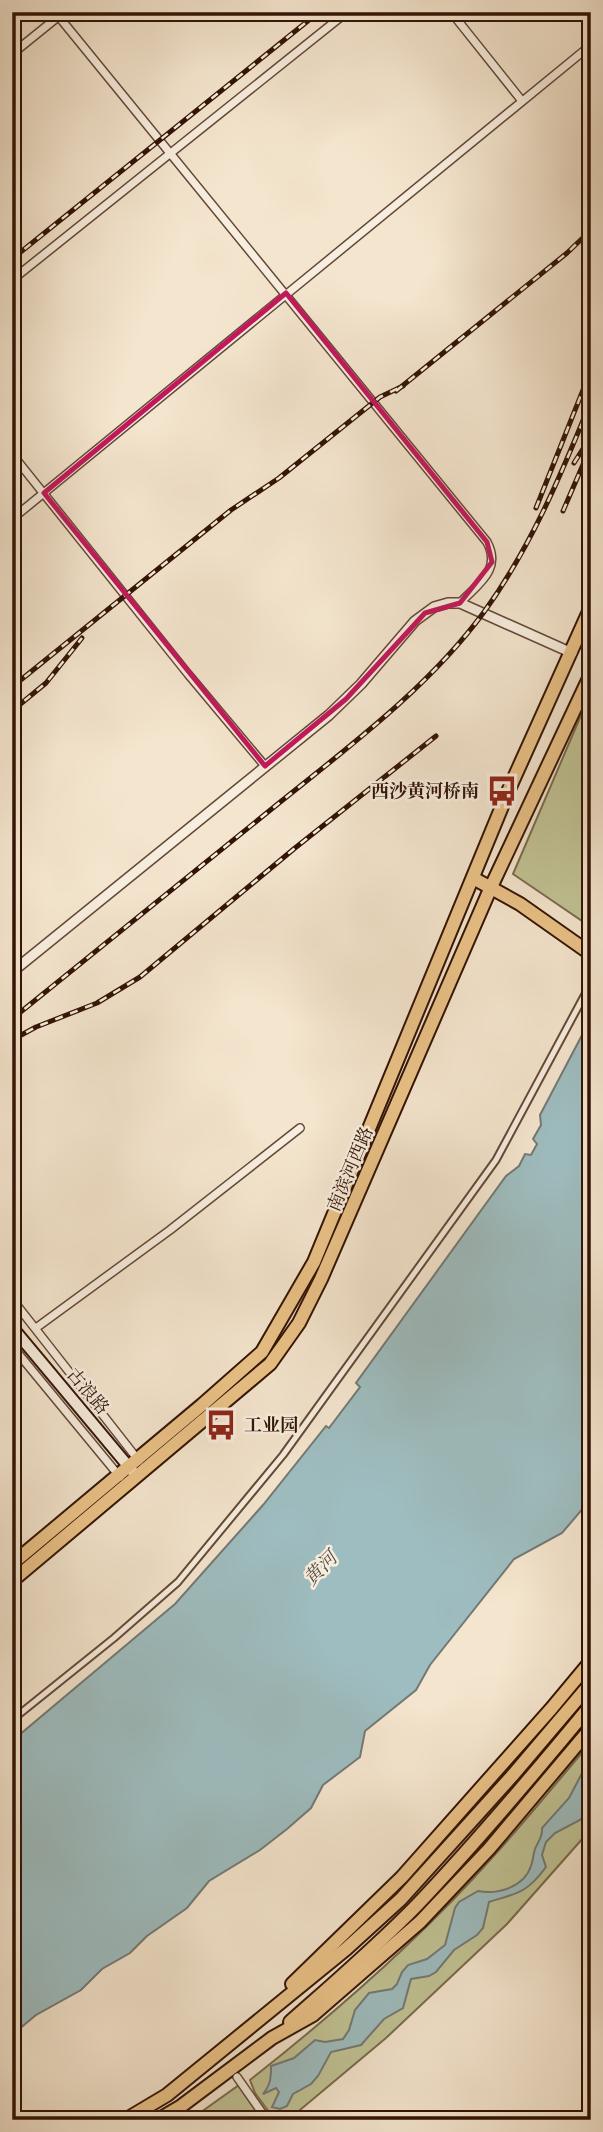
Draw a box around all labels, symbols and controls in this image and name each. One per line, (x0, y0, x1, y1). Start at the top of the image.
bus stop icon: 西沙黄河桥南 (485, 774, 519, 808)
place label: 西沙黄河桥南 (371, 780, 479, 802)
street label: 南滨河西路 (322, 1123, 378, 1215)
street label: 古浪路 (62, 1363, 114, 1419)
bus stop icon: 工业园 (204, 1408, 238, 1442)
place label: 工业园 (244, 1414, 298, 1436)
water label: 黄河 (299, 1545, 344, 1590)

